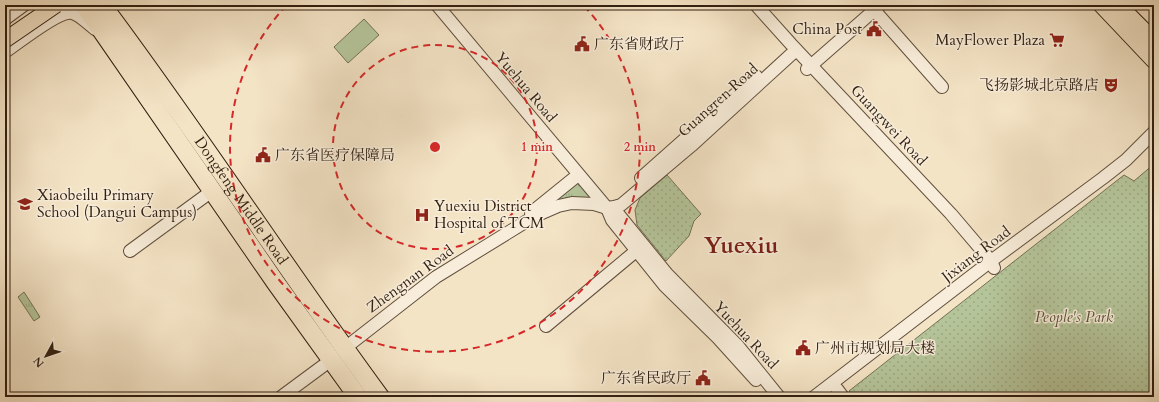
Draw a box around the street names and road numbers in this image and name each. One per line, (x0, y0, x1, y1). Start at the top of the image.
street label: Yuehua Road (491, 48, 561, 126)
street label: Guangren Road (674, 59, 762, 141)
street label: Guangwei Road (846, 80, 932, 170)
street label: Dongfeng Middle Road (190, 132, 293, 268)
street label: Jixiang Road (936, 222, 1015, 288)
street label: Zhengnan Road (362, 241, 458, 317)
street label: Yuehua Road (709, 297, 783, 373)

